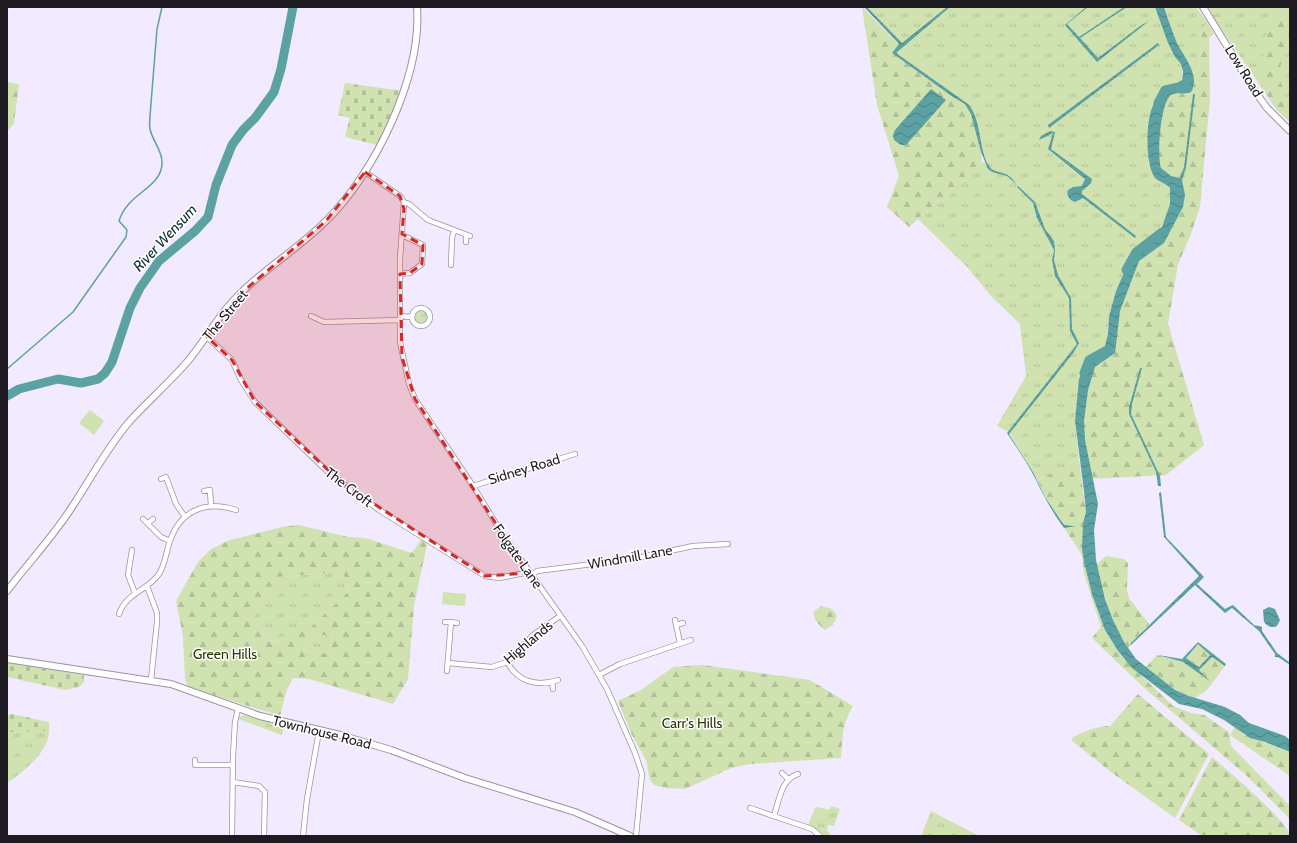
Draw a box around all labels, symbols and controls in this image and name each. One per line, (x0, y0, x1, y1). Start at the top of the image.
street label: Low Road (1221, 42, 1267, 100)
water label: River Wensum (129, 201, 201, 275)
street label: The Street (198, 286, 252, 344)
street label: Sidney Road (486, 450, 562, 488)
street label: The Croft (322, 463, 377, 511)
street label: Folgate Lane (489, 520, 547, 592)
street label: Windmill Lane (586, 541, 674, 573)
street label: Highlands (500, 616, 556, 668)
park label: Green Hills (193, 645, 257, 663)
street label: Townhouse Road (271, 711, 373, 753)
park label: Carr's Hills (662, 714, 722, 732)

